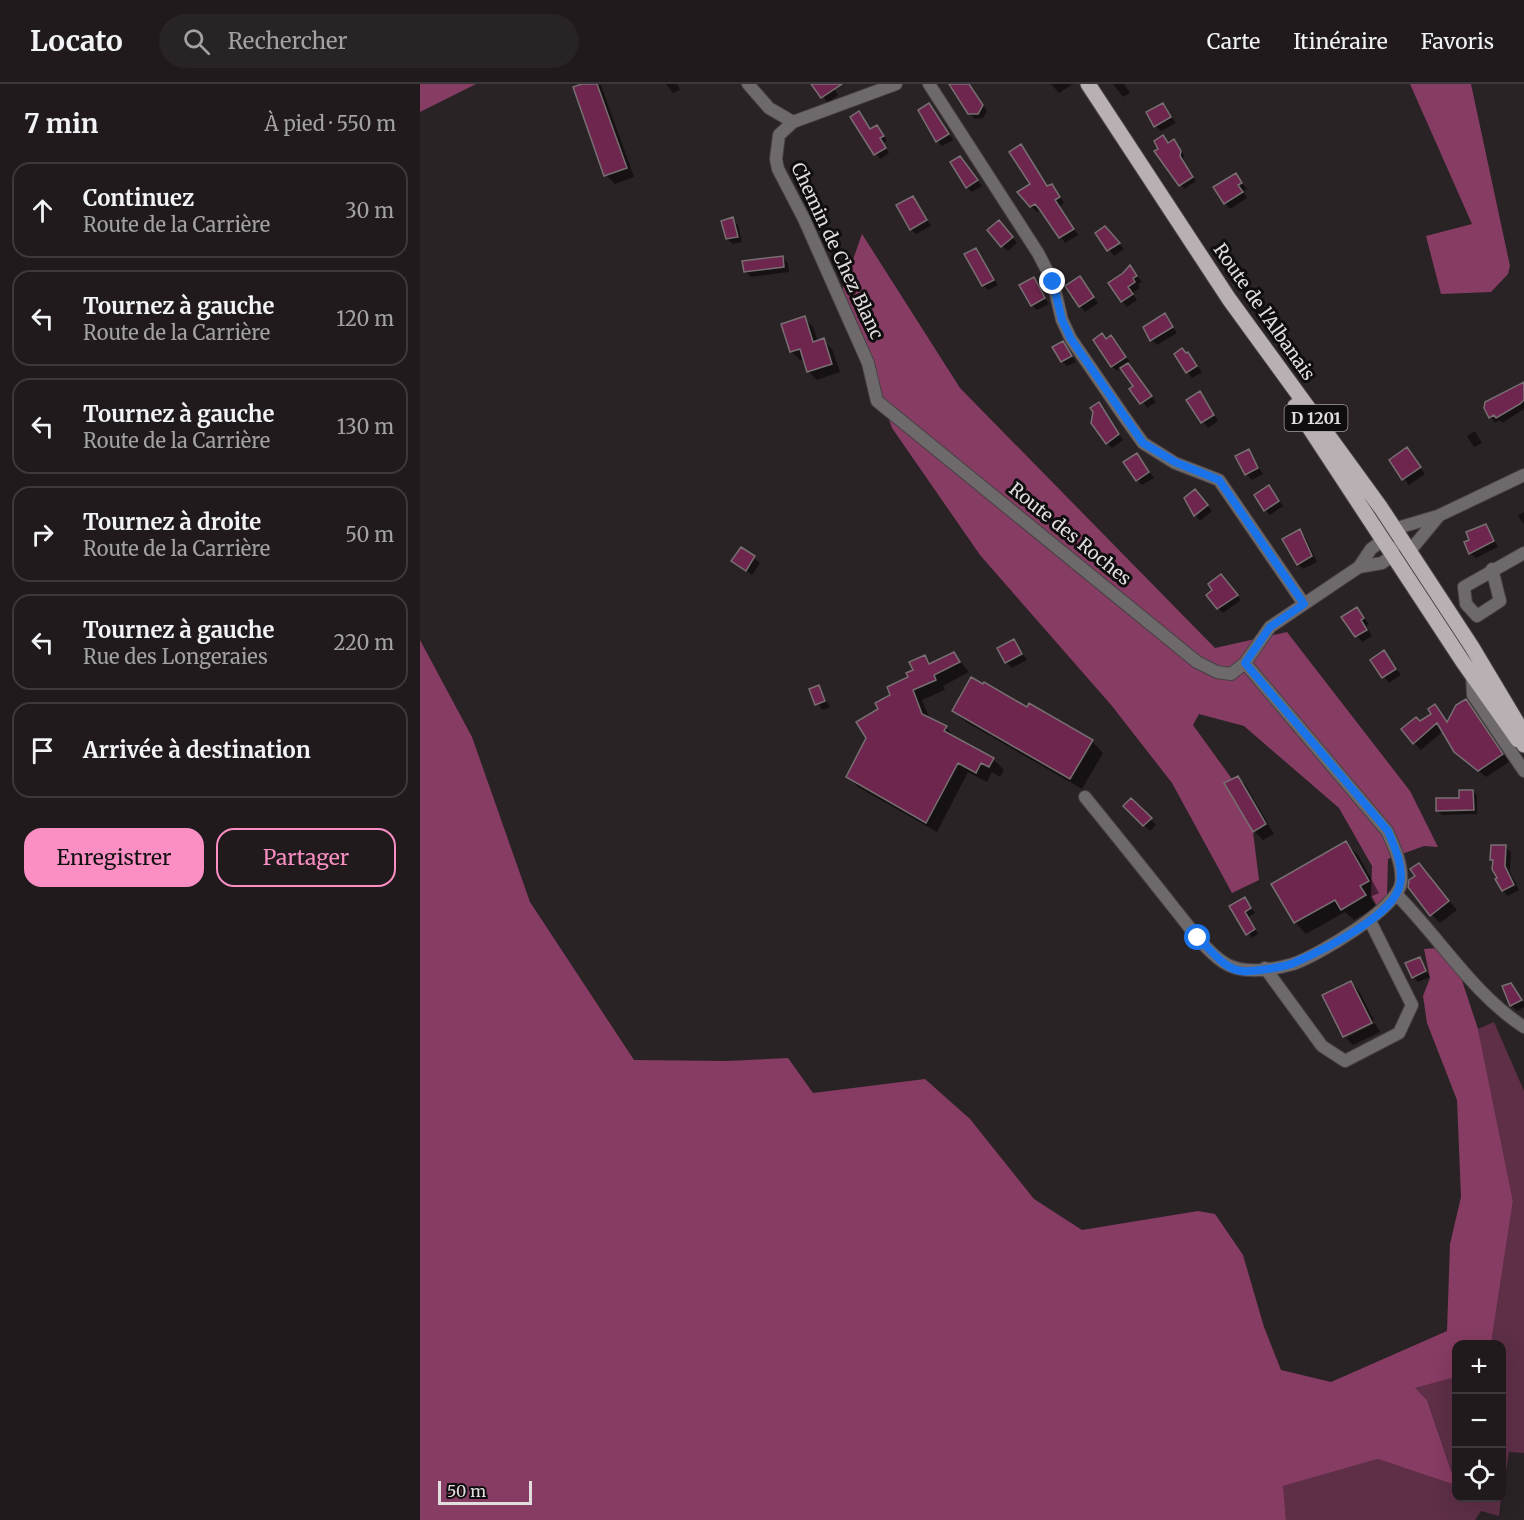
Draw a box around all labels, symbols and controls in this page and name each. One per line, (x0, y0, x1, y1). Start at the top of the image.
search box (159, 14, 579, 68)
text: Locato (30, 23, 123, 59)
icon: search (180, 25, 213, 58)
text: Rechercher (228, 27, 347, 55)
text: Carte (1207, 28, 1260, 55)
text: Itinéraire (1293, 28, 1388, 55)
text: Favoris (1421, 28, 1494, 55)
text: 7 min (24, 107, 98, 140)
text: À pied · 550 m (265, 111, 396, 136)
street label: Chemin de Chez Blanc (786, 159, 889, 343)
text: Continuez (83, 184, 194, 212)
icon: ahead (26, 194, 59, 227)
text: 30 m (345, 198, 394, 223)
text: Route de la Carrière (83, 212, 270, 237)
street label: Route de l'Albanais (1209, 239, 1320, 385)
route end (1039, 268, 1065, 294)
text: Tournez à gauche (83, 292, 274, 320)
icon: left (26, 302, 59, 335)
text: 120 m (336, 306, 394, 331)
text: Route de la Carrière (83, 320, 270, 345)
text: Tournez à gauche (83, 400, 274, 428)
road number: D 1201 (1284, 405, 1348, 431)
icon: left (26, 410, 59, 443)
text: 130 m (337, 414, 394, 439)
text: Route de la Carrière (83, 428, 270, 453)
street label: Route des Roches (1005, 477, 1136, 590)
text: Tournez à droite (83, 508, 261, 536)
icon: right (26, 518, 59, 551)
text: 50 m (345, 522, 394, 547)
text: Route de la Carrière (83, 536, 270, 561)
text: Tournez à gauche (83, 616, 274, 644)
icon: left (26, 626, 59, 659)
text: 220 m (334, 630, 394, 655)
text: Rue des Longeraies (83, 644, 268, 669)
icon: arrive (26, 734, 59, 767)
text: Arrivée à destination (83, 736, 311, 764)
button: Enregistrer (24, 828, 204, 887)
button: Partager (216, 828, 396, 887)
route start (1184, 924, 1210, 950)
map controls (1452, 1340, 1506, 1502)
button: + (1452, 1340, 1506, 1394)
button: − (1452, 1394, 1506, 1448)
button: locate (1452, 1448, 1506, 1502)
scale bar (438, 1478, 532, 1506)
text: 50 m (447, 1481, 486, 1501)

